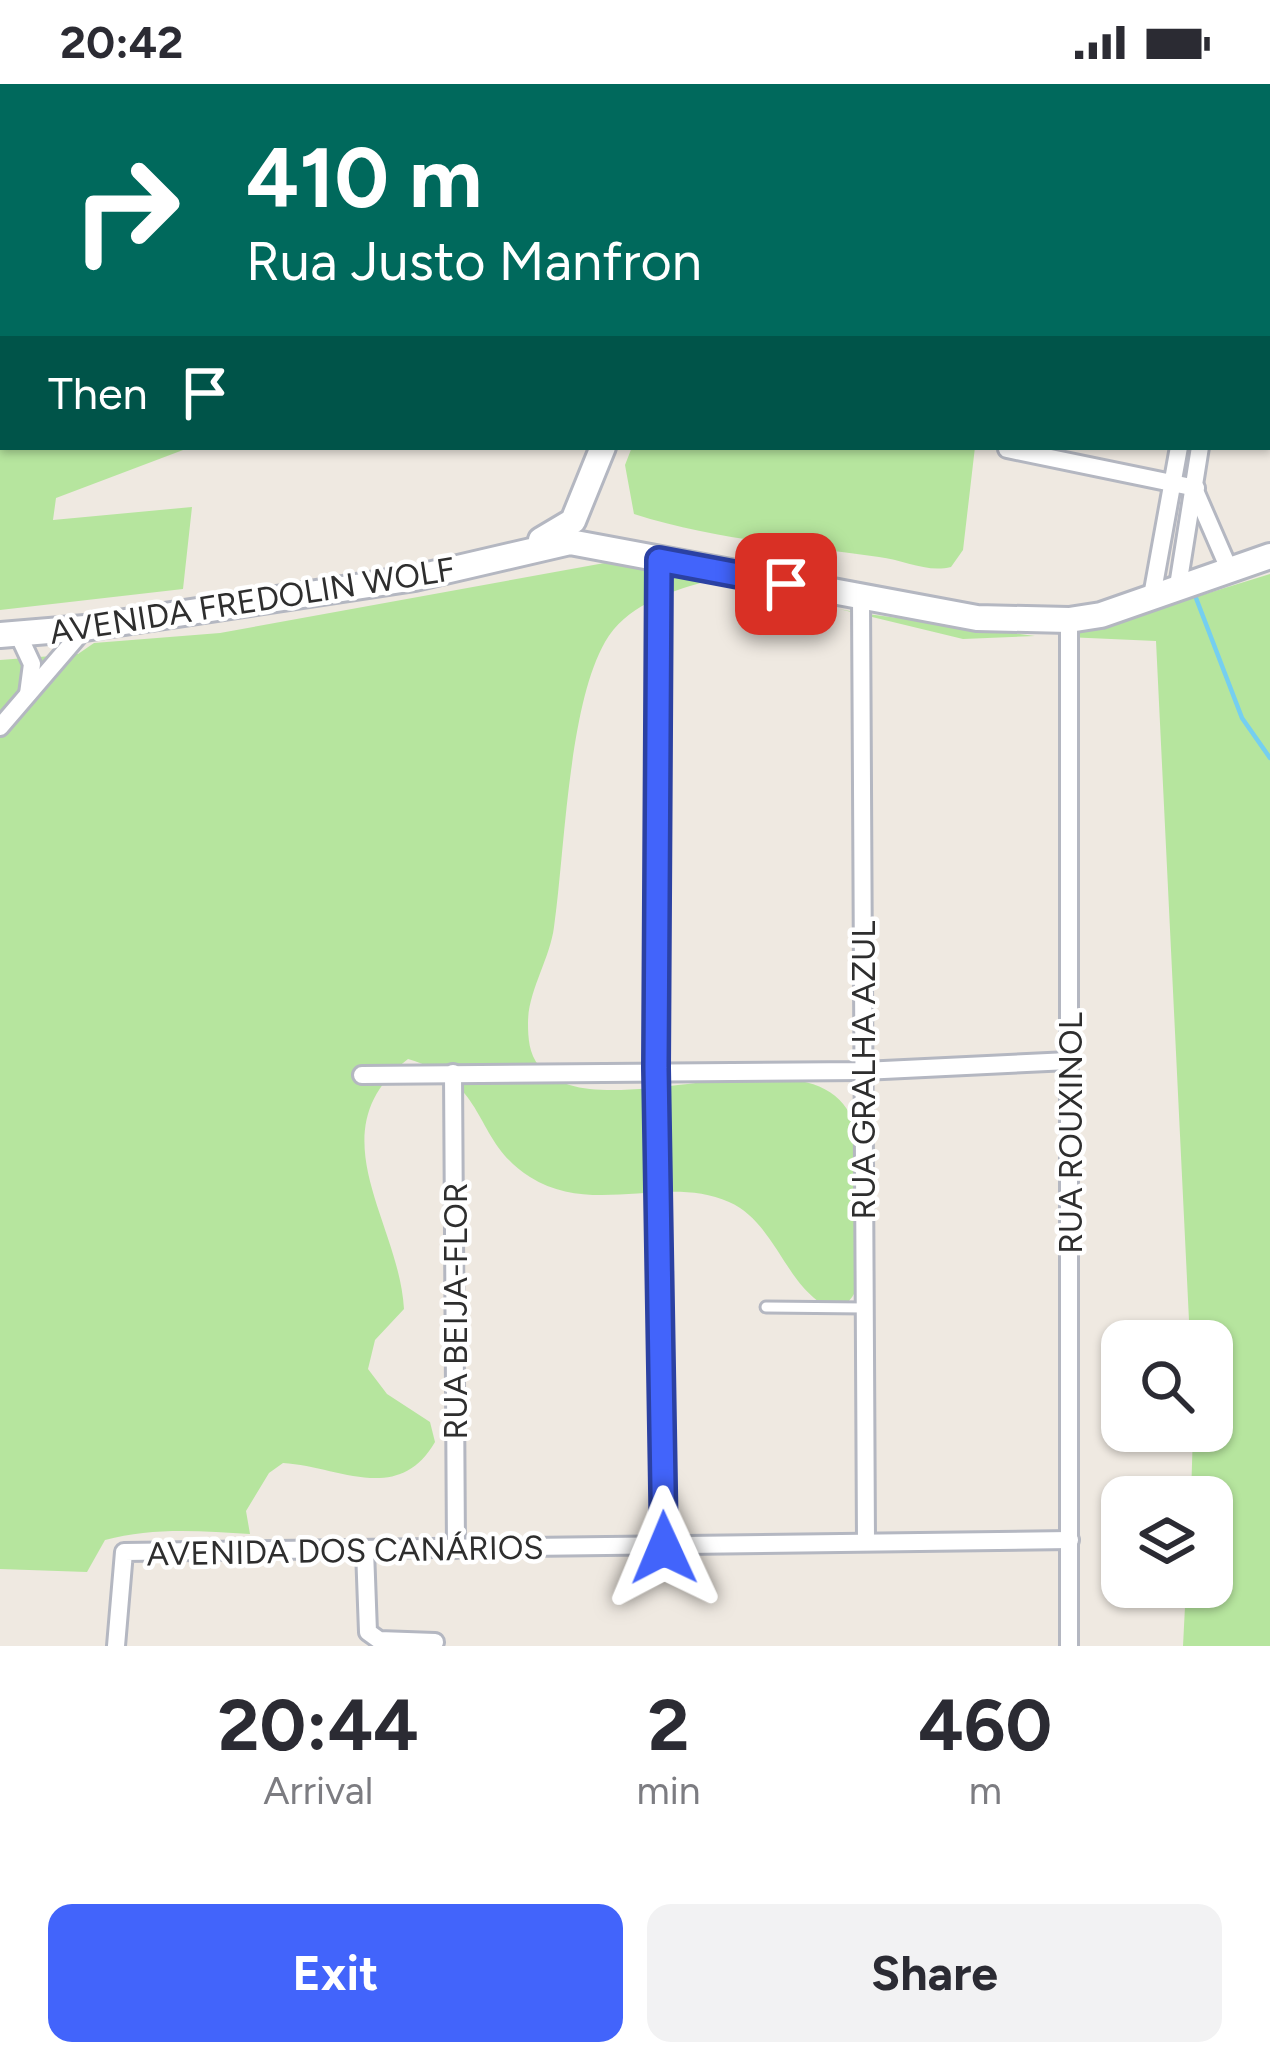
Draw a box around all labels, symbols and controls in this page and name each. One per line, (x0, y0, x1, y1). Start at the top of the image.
text: 20:42 (60, 15, 183, 69)
text: 410 m (246, 127, 482, 228)
icon: right (48, 132, 204, 288)
text: Rua Justo Manfron (246, 229, 702, 294)
icon: arrive (172, 360, 238, 426)
text: Then (48, 366, 148, 420)
pin (735, 533, 837, 635)
street label: AVENIDA FREDOLIN WOLF (47, 549, 457, 652)
icon: arrive (753, 551, 819, 617)
street label: RUA GRALHA AZUL (844, 920, 883, 1220)
street label: RUA ROUXINOL (1051, 1012, 1090, 1254)
street label: RUA BEIJA-FLOR (436, 1183, 475, 1439)
map controls (1101, 1320, 1233, 1608)
button: search (1101, 1320, 1233, 1452)
button: layers (1101, 1476, 1233, 1608)
position arrow (601, 1485, 727, 1611)
street label: AVENIDA DOS CANÁRIOS (146, 1528, 544, 1573)
text: 20:44 (218, 1682, 419, 1768)
text: 2 (648, 1682, 689, 1768)
text: 460 (918, 1682, 1052, 1768)
text: Arrival (263, 1767, 373, 1814)
text: min (637, 1767, 701, 1814)
text: m (969, 1767, 1002, 1814)
button: Exit (48, 1904, 623, 2042)
button: Share (647, 1904, 1222, 2042)

